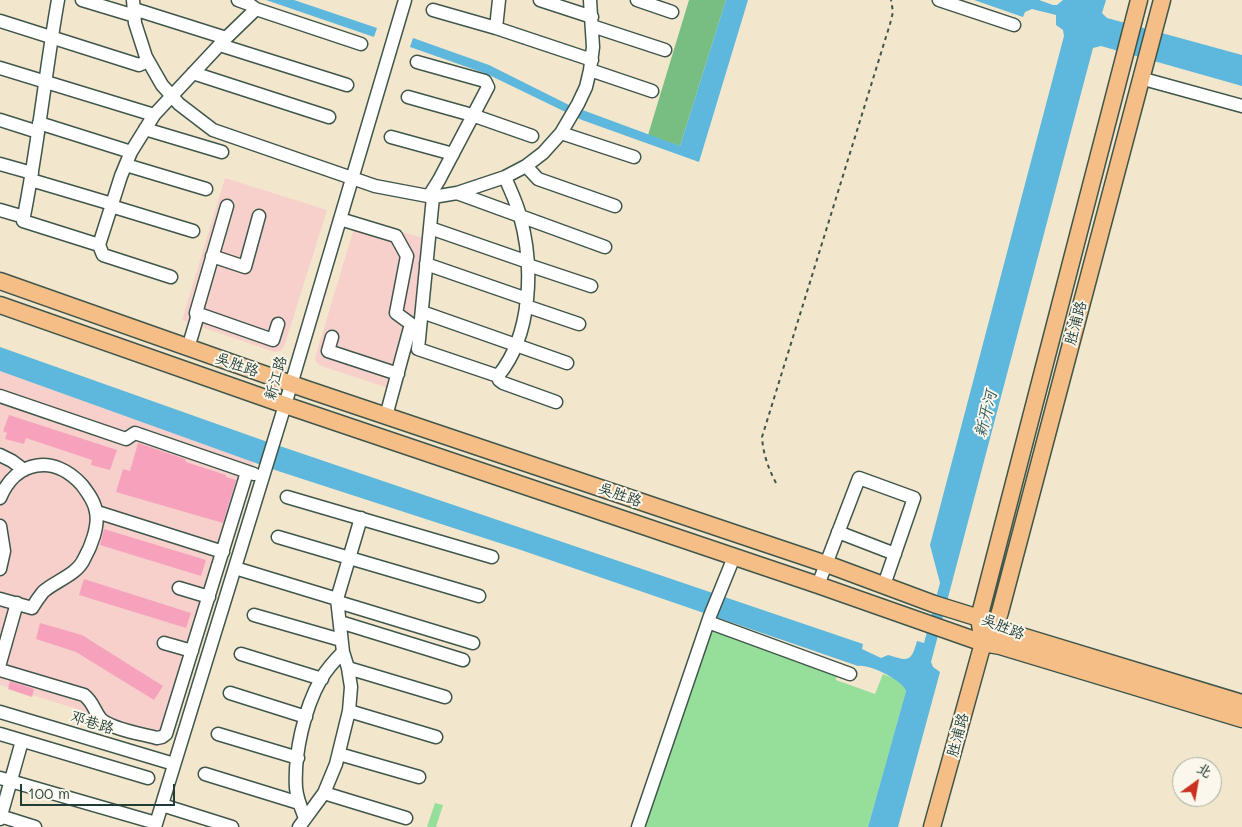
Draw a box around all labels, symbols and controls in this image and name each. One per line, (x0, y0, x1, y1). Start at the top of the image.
street label: 胜浦路 (1061, 299, 1091, 347)
street label: 吴胜路 (213, 349, 261, 381)
street label: 新江路 (261, 354, 291, 402)
water label: 新开河 (971, 388, 1001, 440)
street label: 吴胜路 (596, 479, 644, 511)
street label: 吴胜路 (979, 610, 1027, 644)
street label: 邓巷路 (68, 708, 116, 738)
street label: 胜浦路 (943, 711, 973, 759)
north arrow (1172, 757, 1222, 807)
text: 北 (1194, 758, 1216, 781)
scale bar (22, 774, 178, 806)
text: 100 m (28, 783, 70, 803)

